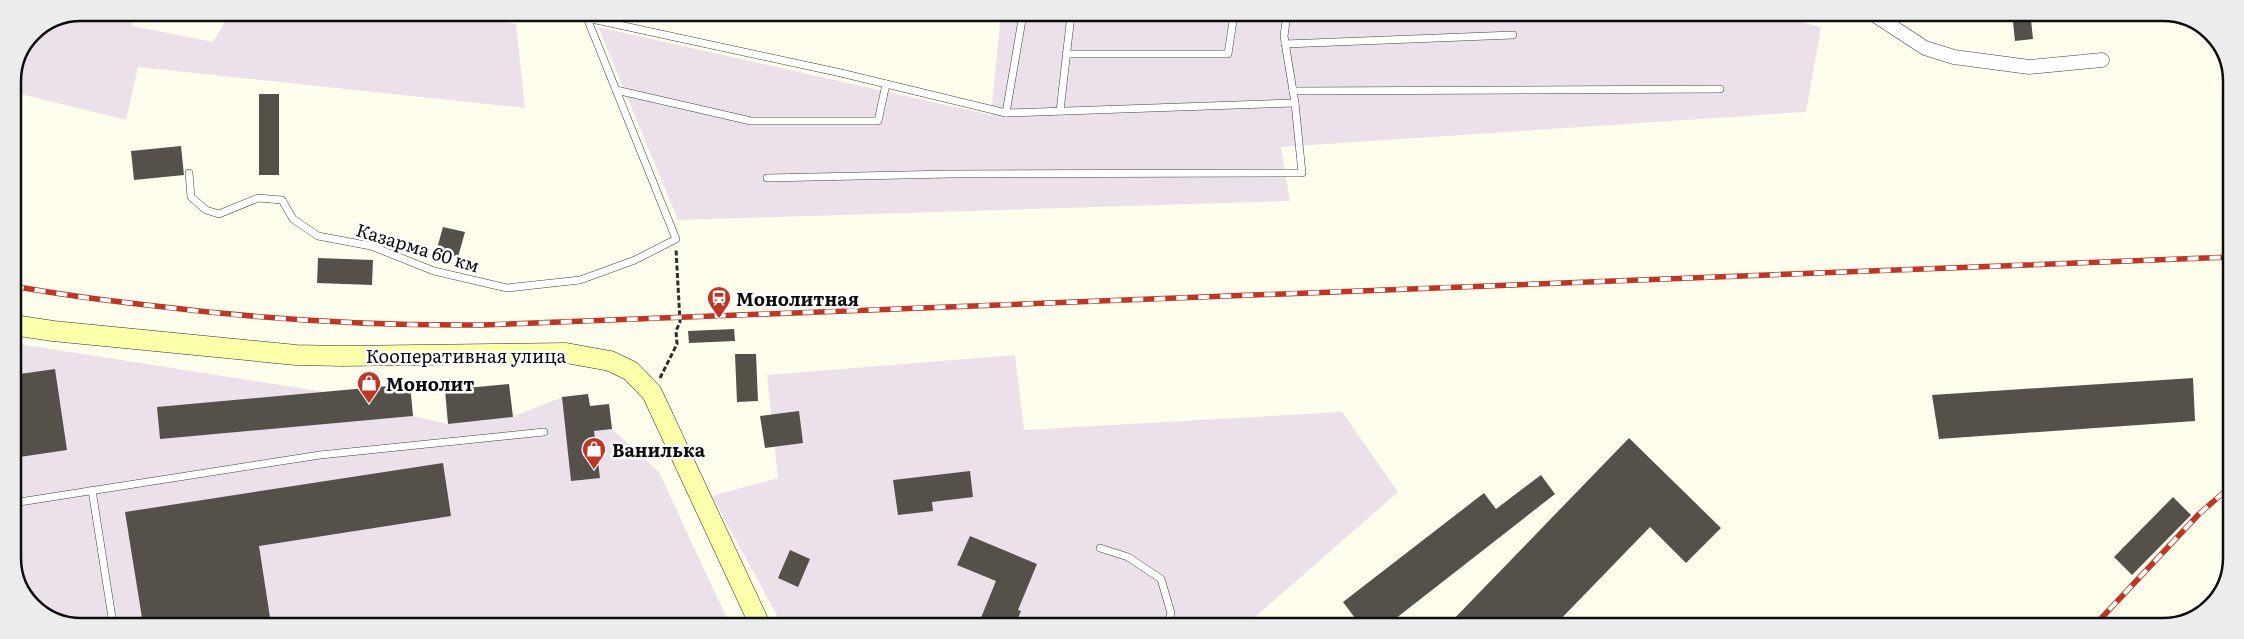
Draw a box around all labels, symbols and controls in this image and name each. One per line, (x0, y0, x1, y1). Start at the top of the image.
street label: Казарма 60 км (353, 215, 483, 279)
station icon: Монолитная (706, 285, 732, 319)
place label: Монолитная (736, 285, 859, 312)
street label: Кооперативная улица (366, 342, 567, 369)
shop icon: Монолит (356, 370, 382, 404)
place label: Монолит (386, 370, 474, 397)
shop icon: Ванилька (581, 436, 607, 470)
place label: Ванилька (612, 436, 706, 463)

